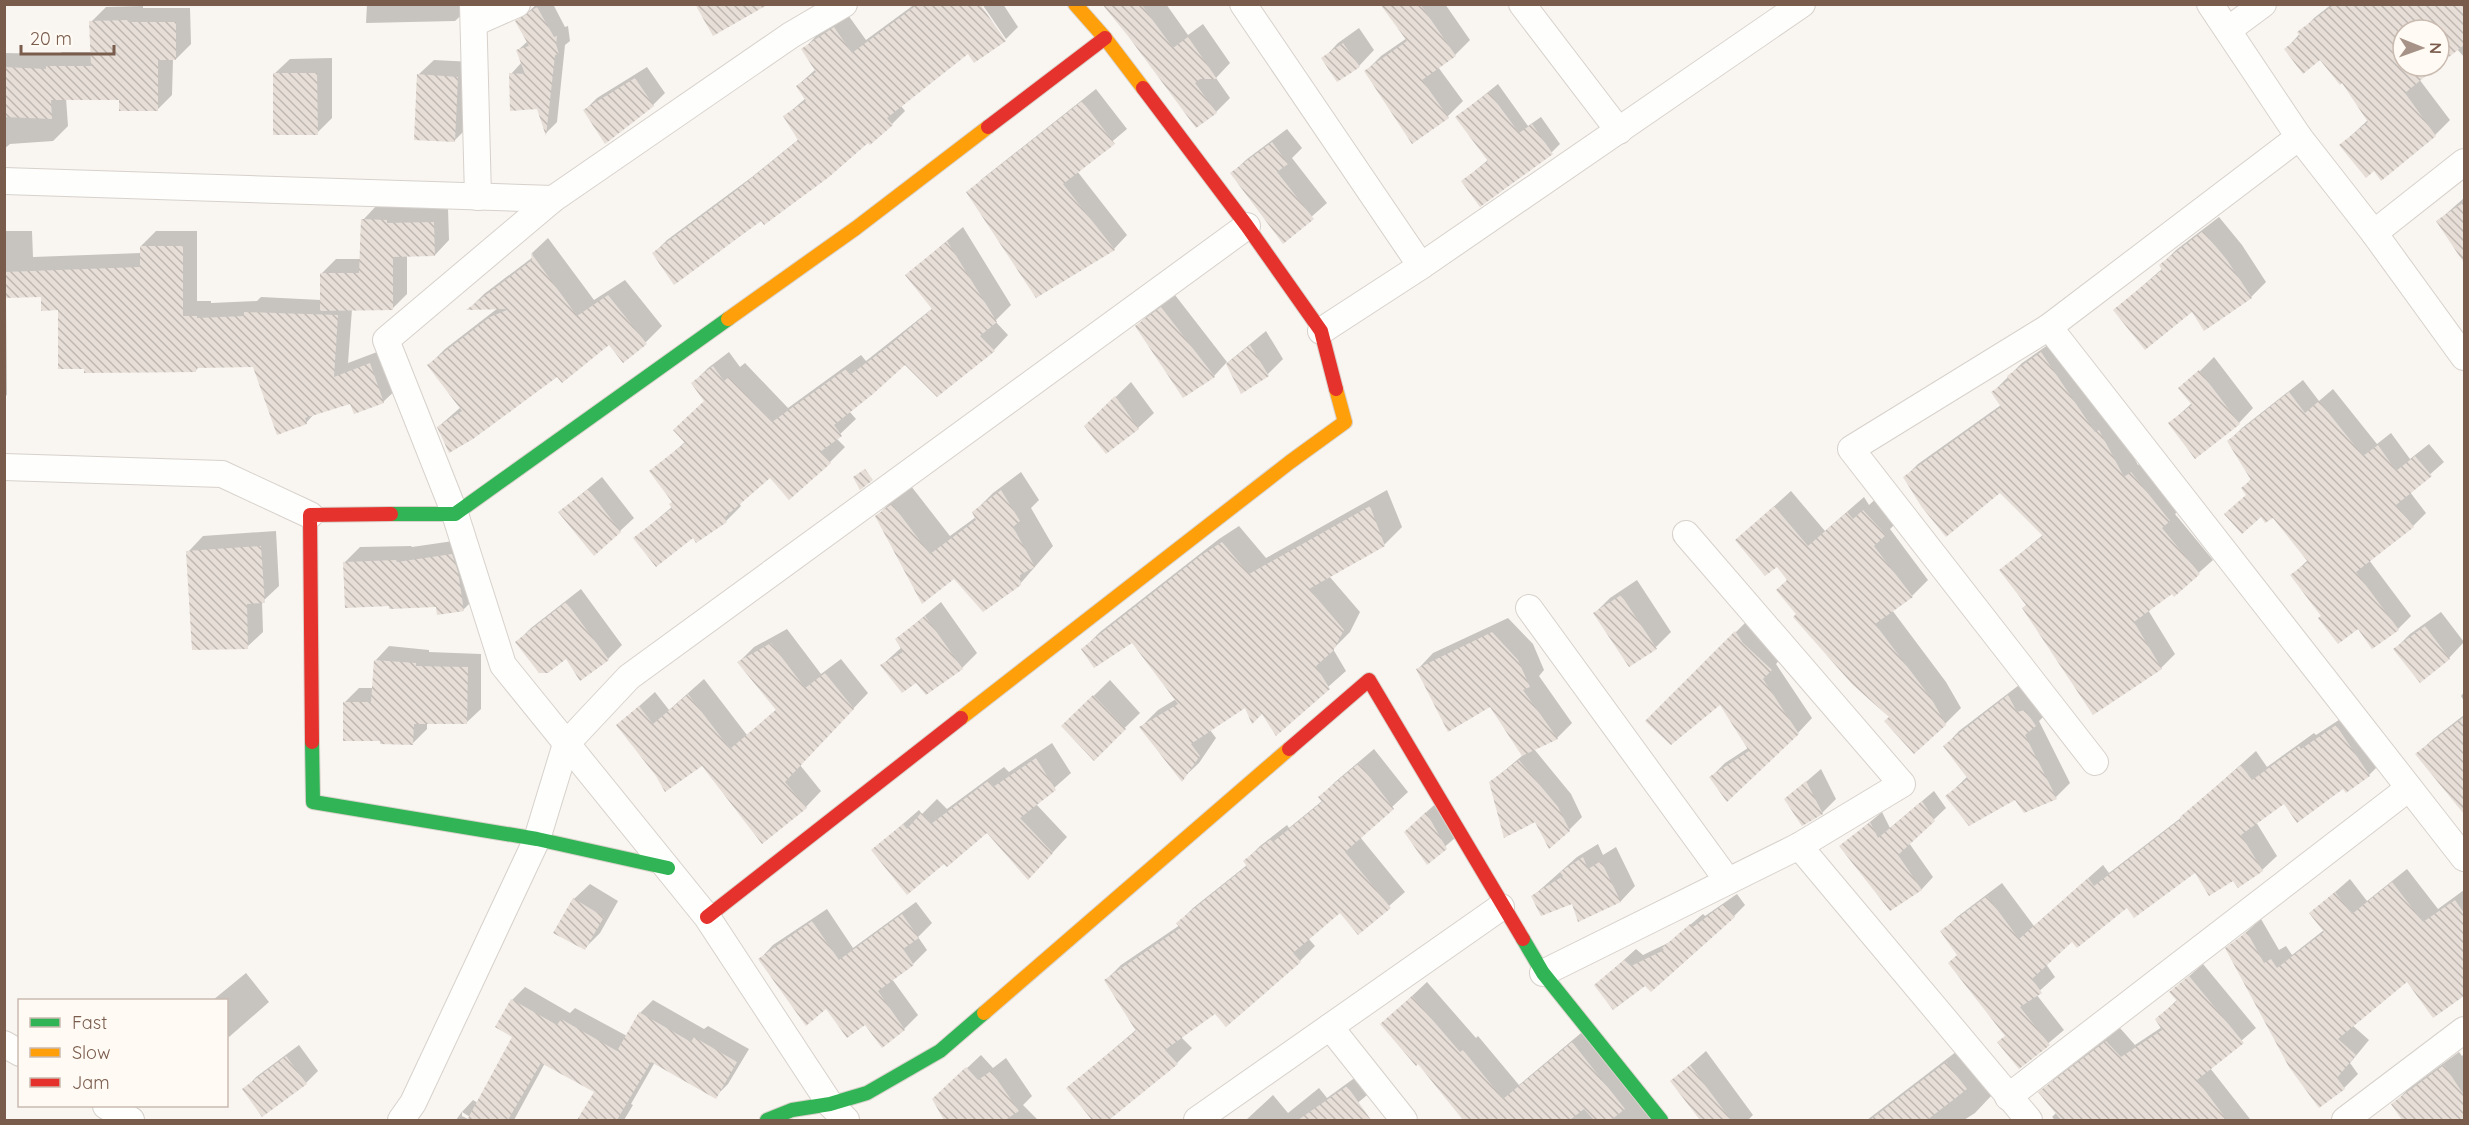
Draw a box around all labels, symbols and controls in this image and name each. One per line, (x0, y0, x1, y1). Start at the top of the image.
scale bar (21, 18, 114, 56)
north arrow (2391, 18, 2451, 78)
text: 20 m (30, 27, 72, 50)
text: N (2426, 42, 2446, 54)
legend (18, 999, 228, 1107)
text: Fast (72, 1011, 107, 1034)
text: Slow (72, 1041, 110, 1064)
text: Jam (72, 1071, 110, 1094)

